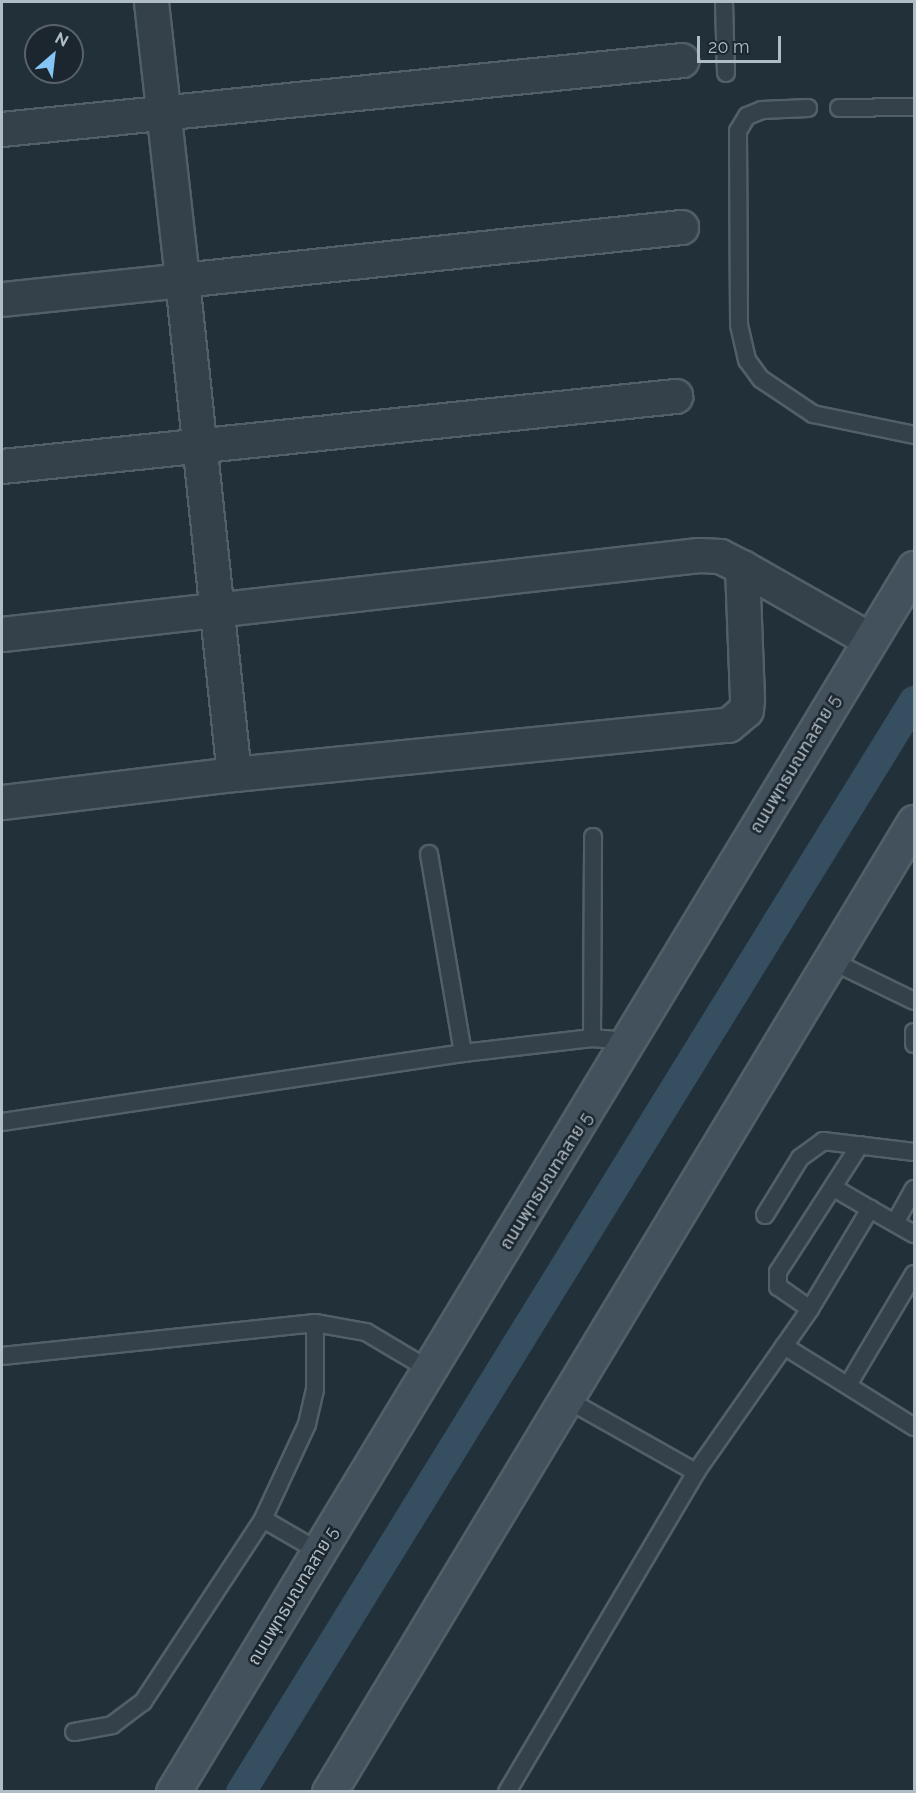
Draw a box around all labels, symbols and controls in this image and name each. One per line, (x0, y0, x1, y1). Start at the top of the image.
north arrow (24, 24, 84, 84)
scale bar (700, 24, 784, 62)
text: N (52, 28, 72, 51)
text: 20 m (708, 36, 750, 57)
street label: ถนนพุทธมณฑลสาย 5 (745, 691, 845, 837)
street label: ถนนพุทธมณฑลสาย 5 (495, 1108, 597, 1254)
street label: ถนนพุทธมณฑลสาย 5 (243, 1523, 343, 1669)

